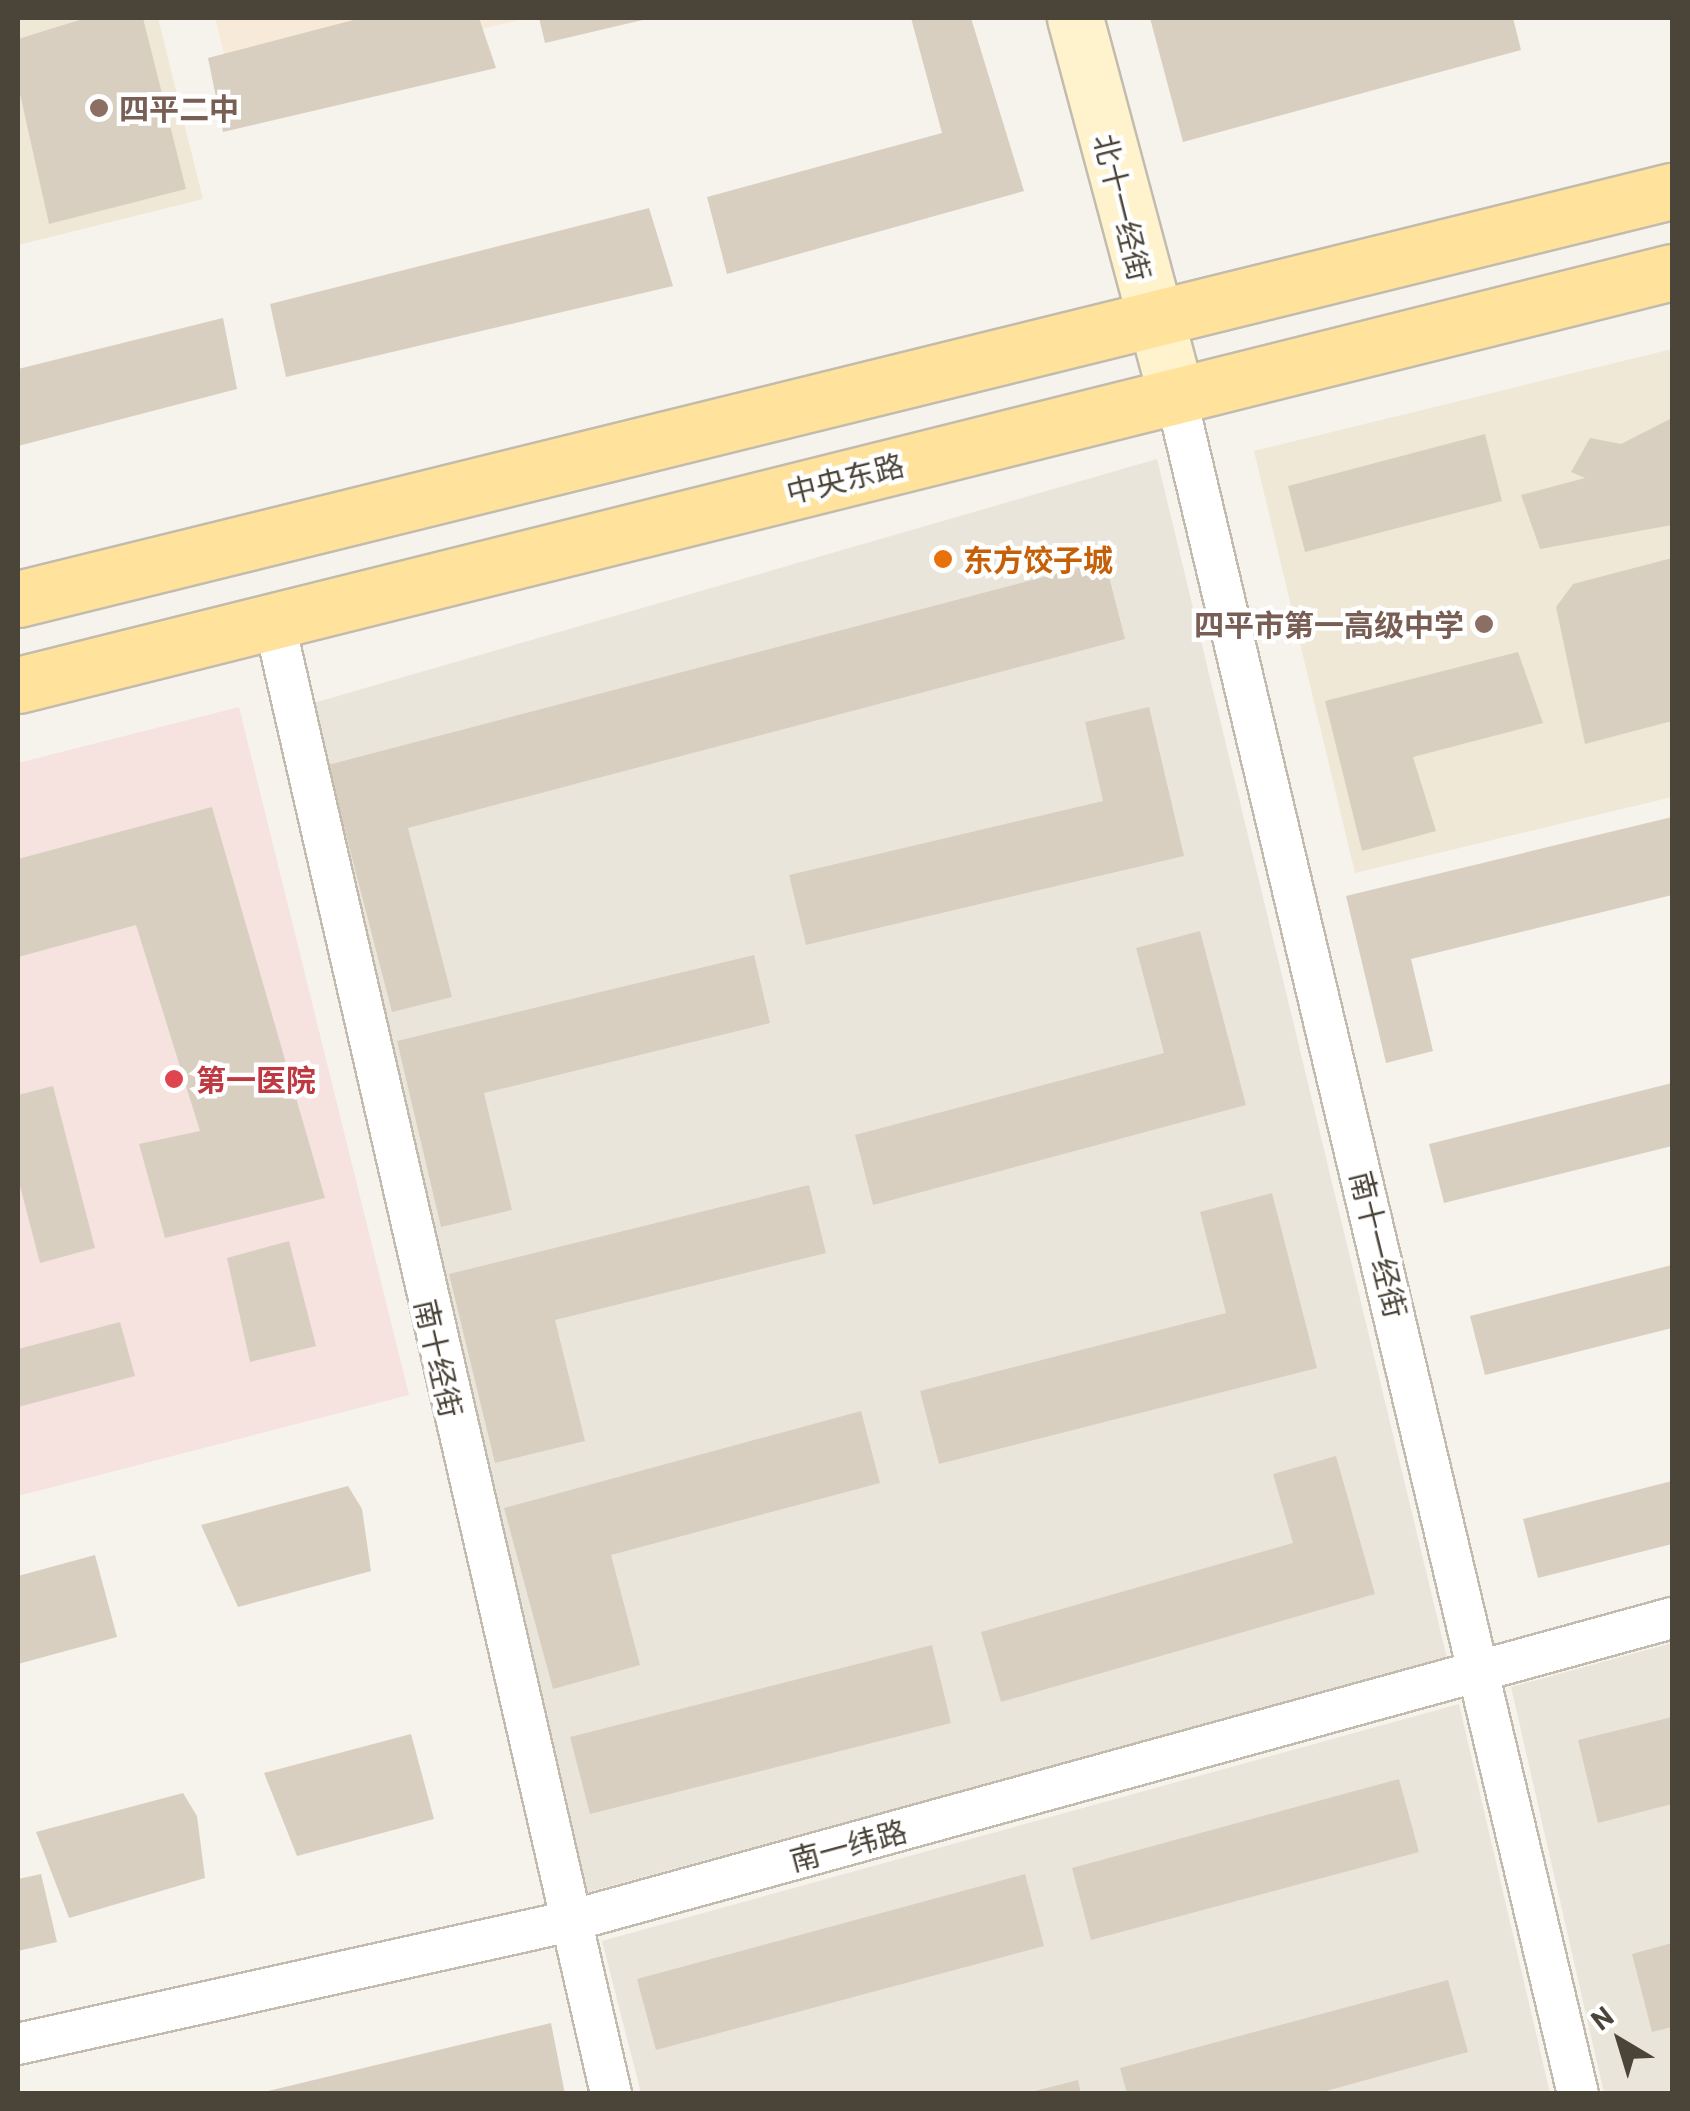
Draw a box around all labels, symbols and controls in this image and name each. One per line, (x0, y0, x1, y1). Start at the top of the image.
place label: 四平二中 (119, 90, 239, 126)
marker: 四平二中 (88, 97, 110, 119)
street label: 北十一经街 (1087, 130, 1159, 284)
street label: 中央东路 (782, 446, 908, 510)
place label: 东方饺子城 (963, 541, 1113, 577)
marker: 东方饺子城 (932, 548, 954, 570)
place label: 四平市第一高级中学 (1194, 606, 1464, 642)
marker: 四平市第一高级中学 (1473, 613, 1495, 635)
place label: 第一医院 (196, 1061, 316, 1097)
marker: 第一医院 (161, 1066, 187, 1092)
street label: 南十一经街 (1343, 1167, 1415, 1321)
street label: 南十经街 (408, 1295, 470, 1421)
street label: 南一纬路 (785, 1812, 911, 1878)
north arrow (1570, 1991, 1670, 2091)
text: N (1584, 1998, 1619, 2036)

